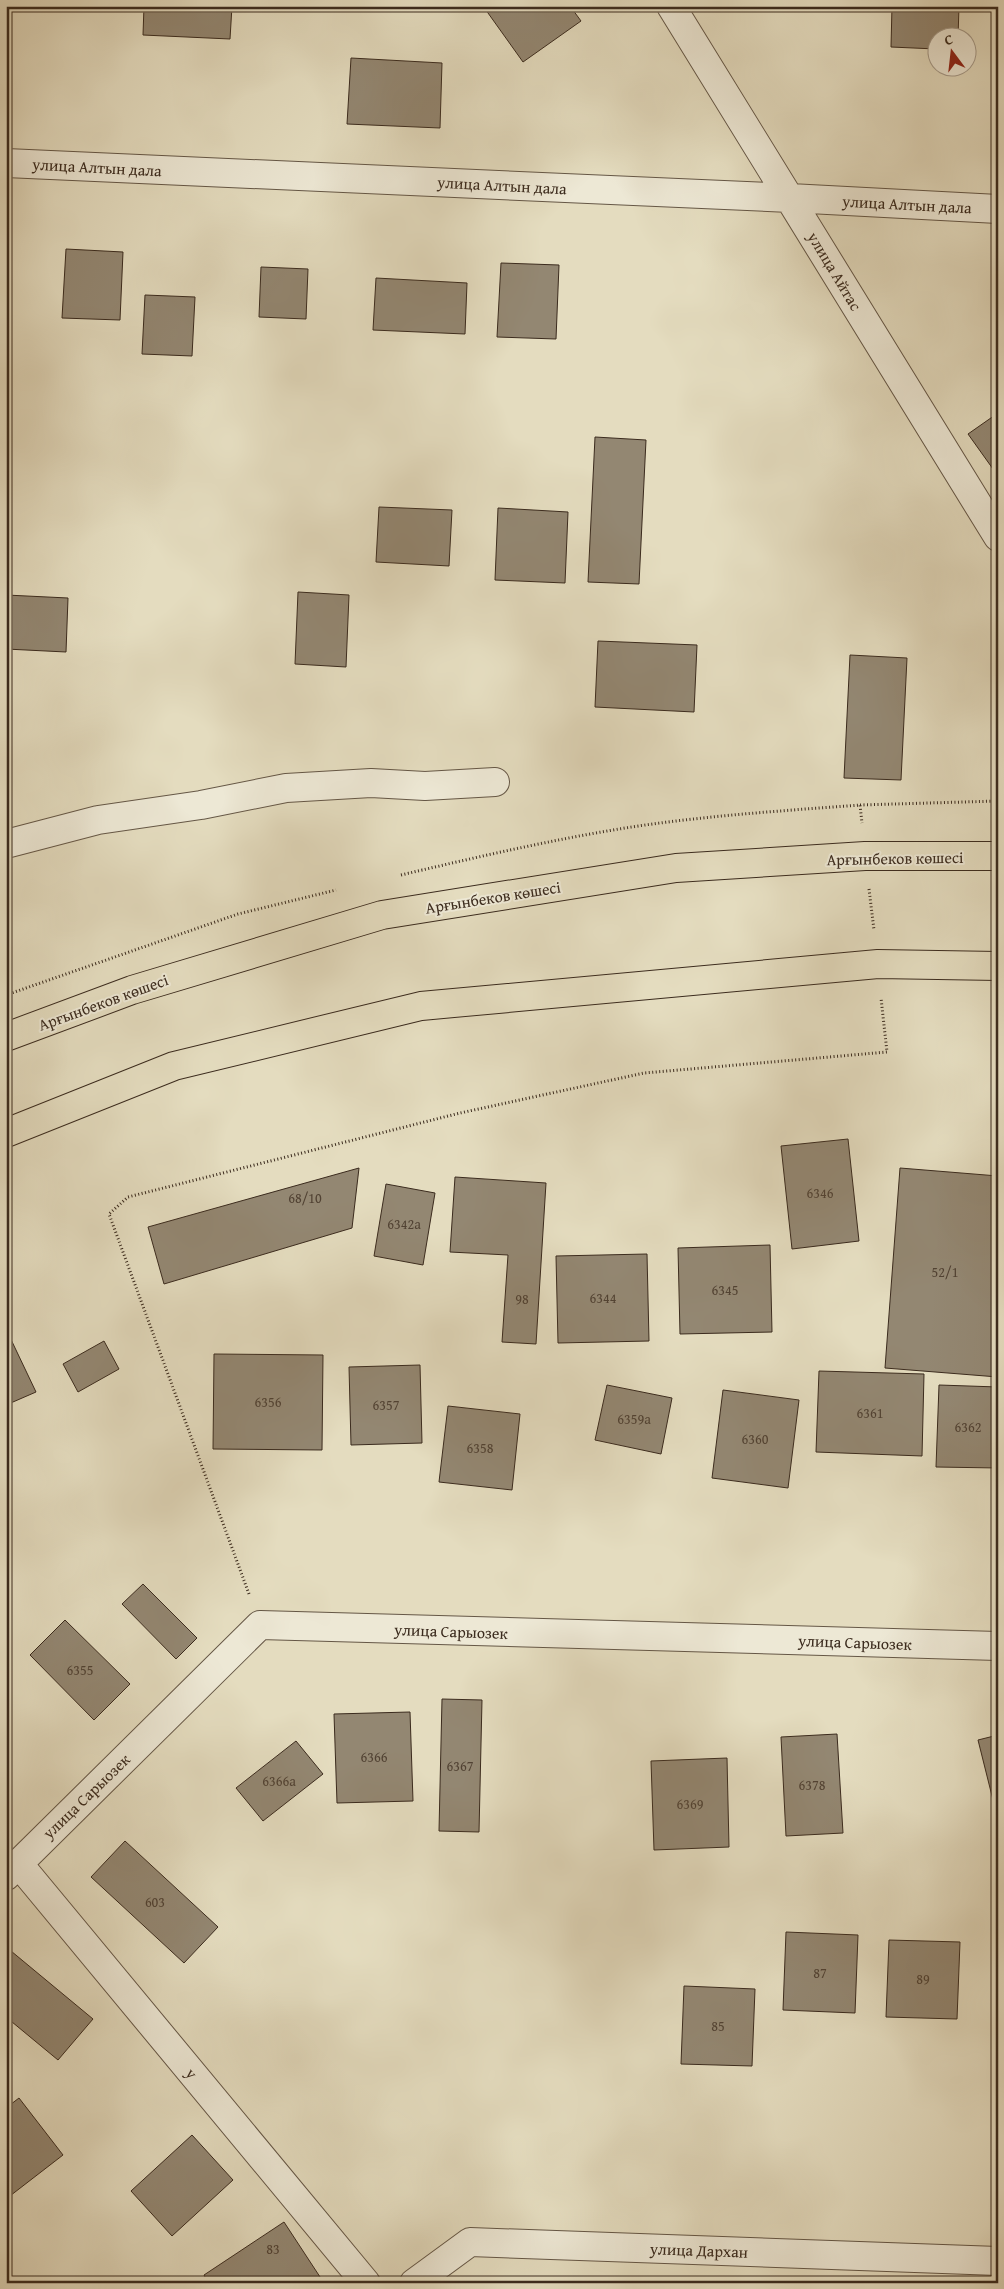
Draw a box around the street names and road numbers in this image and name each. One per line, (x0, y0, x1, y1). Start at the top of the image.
street label: улица Алтын дала (31, 152, 163, 182)
street label: улица Алтын дала (436, 170, 568, 200)
street label: улица Алтын дала (841, 189, 973, 219)
street label: улица Айтас (801, 226, 868, 315)
street label: Арғынбеков көшесі (826, 845, 964, 871)
street label: Арғынбеков көшесі (424, 874, 563, 920)
street label: Арғынбеков көшесі (35, 967, 172, 1037)
street label: улица Сарыозек (393, 1617, 509, 1645)
street label: улица Сарыозек (797, 1628, 913, 1656)
street label: улица Сарыозек (36, 1747, 136, 1845)
street label: у (180, 2061, 204, 2084)
street label: улица Дархан (648, 2236, 749, 2264)

